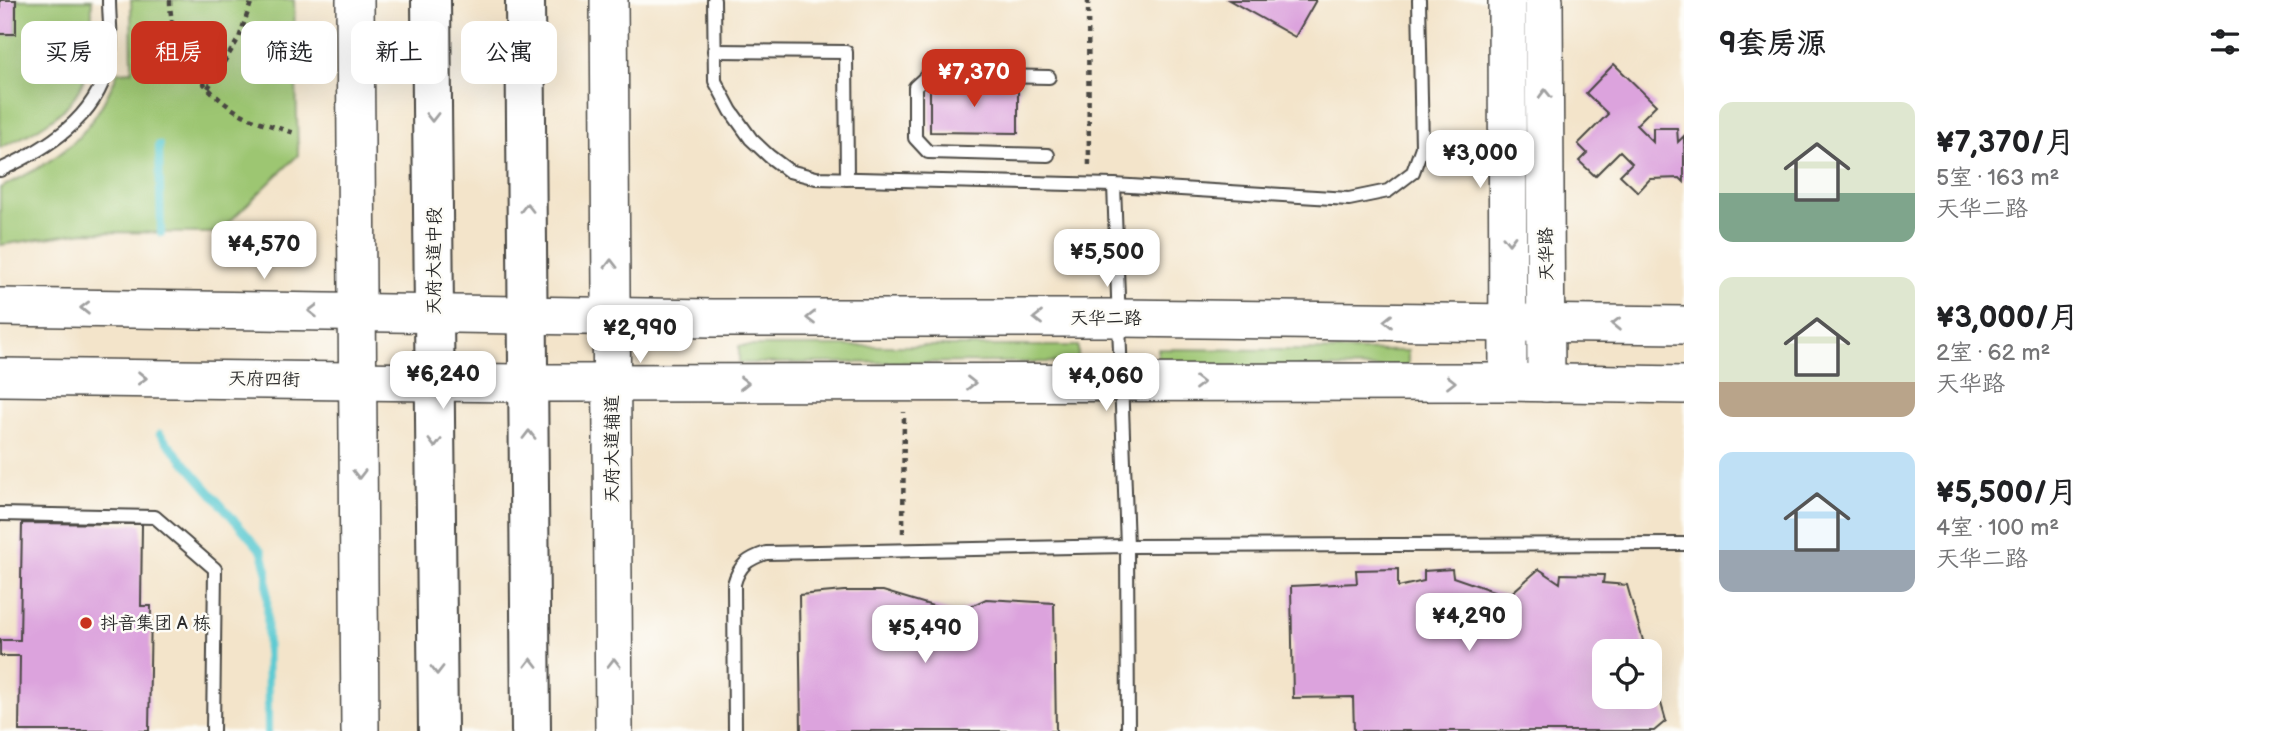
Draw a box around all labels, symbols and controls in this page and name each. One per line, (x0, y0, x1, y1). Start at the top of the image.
chip: 买房 (21, 21, 117, 84)
chip: 租房 (131, 21, 227, 84)
chip: 筛选 (241, 21, 337, 84)
chip: 新上 (351, 21, 447, 84)
chip: 公寓 (461, 21, 557, 84)
icon: filters (2206, 23, 2244, 61)
text: 9套房源 (1719, 26, 1827, 62)
pin: ¥7,370 (917, 50, 1031, 109)
text: ¥7,370 (938, 58, 1010, 86)
one-way arrow (1537, 88, 1552, 99)
one-way arrow (425, 112, 440, 123)
text: ¥7,370/月 (1936, 125, 2075, 161)
pin: ¥3,000 (1423, 130, 1537, 190)
icon: home (1775, 130, 1859, 214)
text: ¥3,000 (1442, 139, 1518, 167)
text: 5室 · 163 m² (1936, 164, 2059, 192)
text: 天华二路 (1936, 195, 2028, 223)
one-way arrow (519, 202, 535, 213)
street label: 天府大道中段 (424, 207, 445, 315)
pin: ¥4,570 (207, 222, 321, 281)
street label: 天华路 (1536, 227, 1557, 281)
text: ¥4,570 (227, 230, 301, 258)
pin: ¥5,500 (1050, 230, 1164, 289)
one-way arrow (1501, 235, 1517, 245)
text: ¥5,500 (1070, 238, 1144, 266)
one-way arrow (603, 258, 619, 269)
one-way arrow (79, 300, 90, 316)
text: ¥3,000/月 (1936, 300, 2079, 336)
one-way arrow (307, 303, 318, 318)
icon: home (1775, 305, 1859, 389)
pin: ¥2,990 (583, 306, 697, 365)
street label: 天华二路 (1070, 308, 1142, 329)
one-way arrow (805, 310, 816, 326)
one-way arrow (1033, 310, 1043, 326)
one-way arrow (1383, 313, 1393, 329)
text: ¥2,990 (603, 314, 677, 342)
one-way arrow (1610, 316, 1621, 332)
text: 2室 · 62 m² (1936, 339, 2050, 367)
pin: ¥6,240 (386, 352, 500, 411)
pin: ¥4,060 (1049, 354, 1163, 413)
text: ¥6,240 (406, 360, 480, 388)
text: ¥4,060 (1068, 362, 1144, 390)
street label: 天府四街 (228, 368, 300, 391)
one-way arrow (137, 370, 147, 386)
text: 天华路 (1936, 370, 2005, 398)
one-way arrow (1446, 374, 1456, 390)
one-way arrow (739, 375, 749, 391)
one-way arrow (966, 375, 977, 391)
one-way arrow (1193, 376, 1204, 391)
street label: 天府大道辅道 (602, 395, 623, 503)
one-way arrow (521, 430, 537, 440)
one-way arrow (427, 438, 443, 448)
one-way arrow (351, 469, 367, 479)
text: ¥5,500/月 (1936, 475, 2077, 511)
icon: home (1775, 480, 1859, 564)
text: 4室 · 100 m² (1936, 514, 2059, 542)
text: 天华二路 (1936, 545, 2028, 573)
pin: ¥4,290 (1412, 594, 1526, 653)
text: ¥4,290 (1432, 602, 1506, 630)
pin: ¥5,490 (868, 606, 982, 665)
place label: 抖音集团 A 栋 (100, 613, 211, 634)
text: ¥5,490 (888, 614, 962, 642)
marker: 抖音集团 A 栋 (78, 615, 94, 631)
map controls (1592, 639, 1662, 709)
button: locate (1592, 639, 1662, 709)
one-way arrow (523, 657, 539, 668)
one-way arrow (606, 657, 622, 668)
one-way arrow (429, 665, 445, 676)

